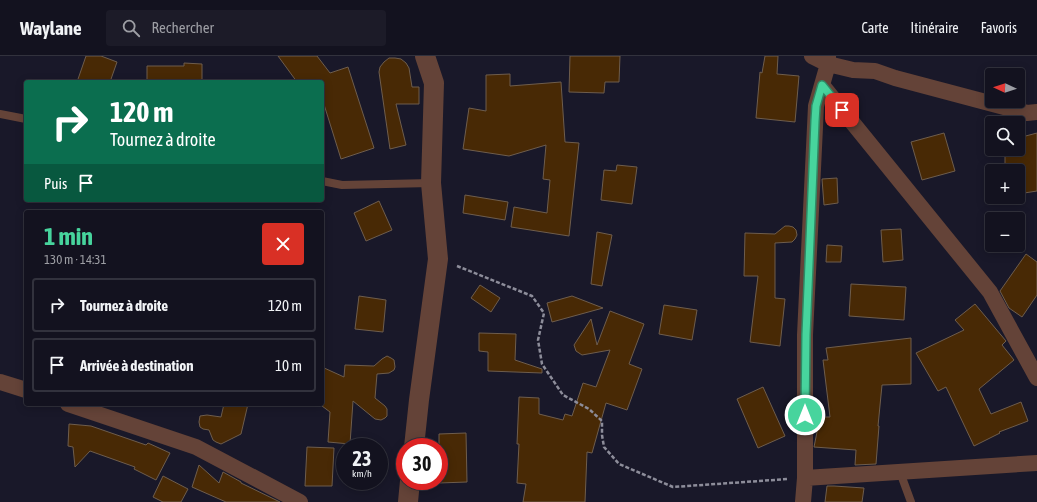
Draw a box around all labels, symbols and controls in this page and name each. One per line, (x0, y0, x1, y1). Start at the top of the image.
search box (106, 10, 386, 46)
text: Waylane (20, 17, 82, 39)
icon: search (120, 17, 142, 39)
text: Rechercher (152, 19, 214, 36)
text: Carte (862, 20, 889, 36)
text: Itinéraire (911, 20, 959, 36)
text: Favoris (981, 20, 1017, 36)
north arrow (985, 68, 1025, 108)
map controls (985, 68, 1025, 252)
pin (825, 93, 859, 127)
icon: right (44, 96, 96, 148)
text: 120 m (110, 96, 173, 128)
icon: arrive (831, 99, 853, 121)
button: search (985, 116, 1025, 156)
text: Tournez à droite (110, 129, 216, 150)
button: + (985, 164, 1025, 204)
icon: arrive (75, 172, 97, 194)
text: Puis (44, 175, 67, 192)
button: − (985, 212, 1025, 252)
text: 1 min (44, 223, 93, 250)
button: close (262, 223, 304, 265)
text: 130 m · 14:31 (44, 252, 107, 267)
icon: right (46, 294, 68, 316)
text: Tournez à droite (80, 297, 168, 314)
text: 120 m (268, 297, 302, 314)
icon: arrive (46, 354, 68, 376)
text: Arrivée à destination (80, 357, 194, 374)
text: 10 m (275, 357, 302, 374)
position arrow (784, 394, 826, 436)
speed limit sign: 30 (396, 438, 448, 490)
text: 23 (353, 447, 371, 470)
text: km/h (352, 468, 372, 479)

